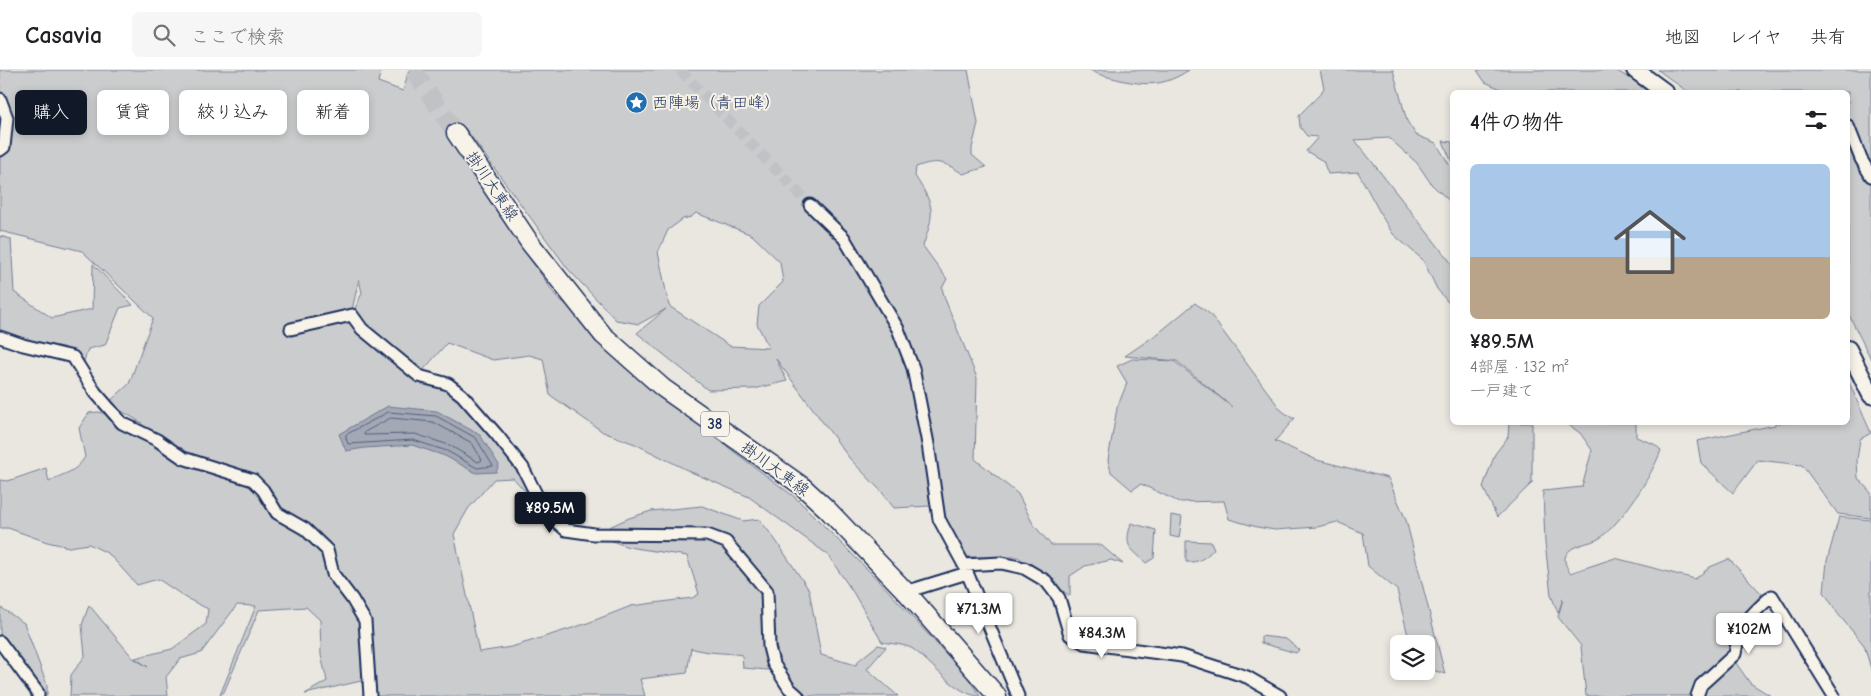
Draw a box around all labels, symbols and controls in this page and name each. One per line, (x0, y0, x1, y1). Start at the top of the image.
search box (132, 12, 482, 57)
text: Casavia (25, 21, 102, 49)
icon: search (150, 21, 178, 49)
text: ここで検索 (190, 26, 285, 48)
text: 地図 (1665, 27, 1701, 48)
text: レイヤ (1729, 27, 1782, 48)
text: 共有 (1810, 27, 1846, 48)
chip: 購入 (15, 90, 87, 135)
chip: 賃貸 (97, 90, 169, 135)
chip: 絞り込み (179, 90, 287, 135)
chip: 新着 (297, 90, 369, 135)
place icon: 西陣場（青田峰） (624, 91, 648, 115)
place label: 西陣場（青田峰） (652, 94, 780, 112)
icon: filters (1802, 106, 1830, 134)
text: 4件の物件 (1470, 110, 1564, 134)
street label: 掛川大東線 (462, 148, 522, 224)
icon: home (1605, 197, 1695, 287)
text: ¥89.5M (1470, 329, 1534, 353)
text: 4部屋 · 132 m² (1470, 358, 1569, 376)
text: 一戸建て (1470, 382, 1534, 400)
road number: 38 (701, 412, 729, 436)
street label: 掛川大東線 (737, 438, 813, 500)
pin: ¥89.5M (509, 492, 591, 534)
text: ¥89.5M (526, 499, 574, 517)
pin: ¥71.3M (938, 592, 1020, 635)
text: ¥71.3M (956, 600, 1002, 618)
pin: ¥102M (1714, 612, 1784, 655)
pin: ¥84.3M (1061, 616, 1143, 659)
text: ¥102M (1727, 620, 1771, 638)
text: ¥84.3M (1078, 624, 1126, 642)
map controls (1390, 635, 1435, 680)
button: layers (1390, 635, 1435, 680)

